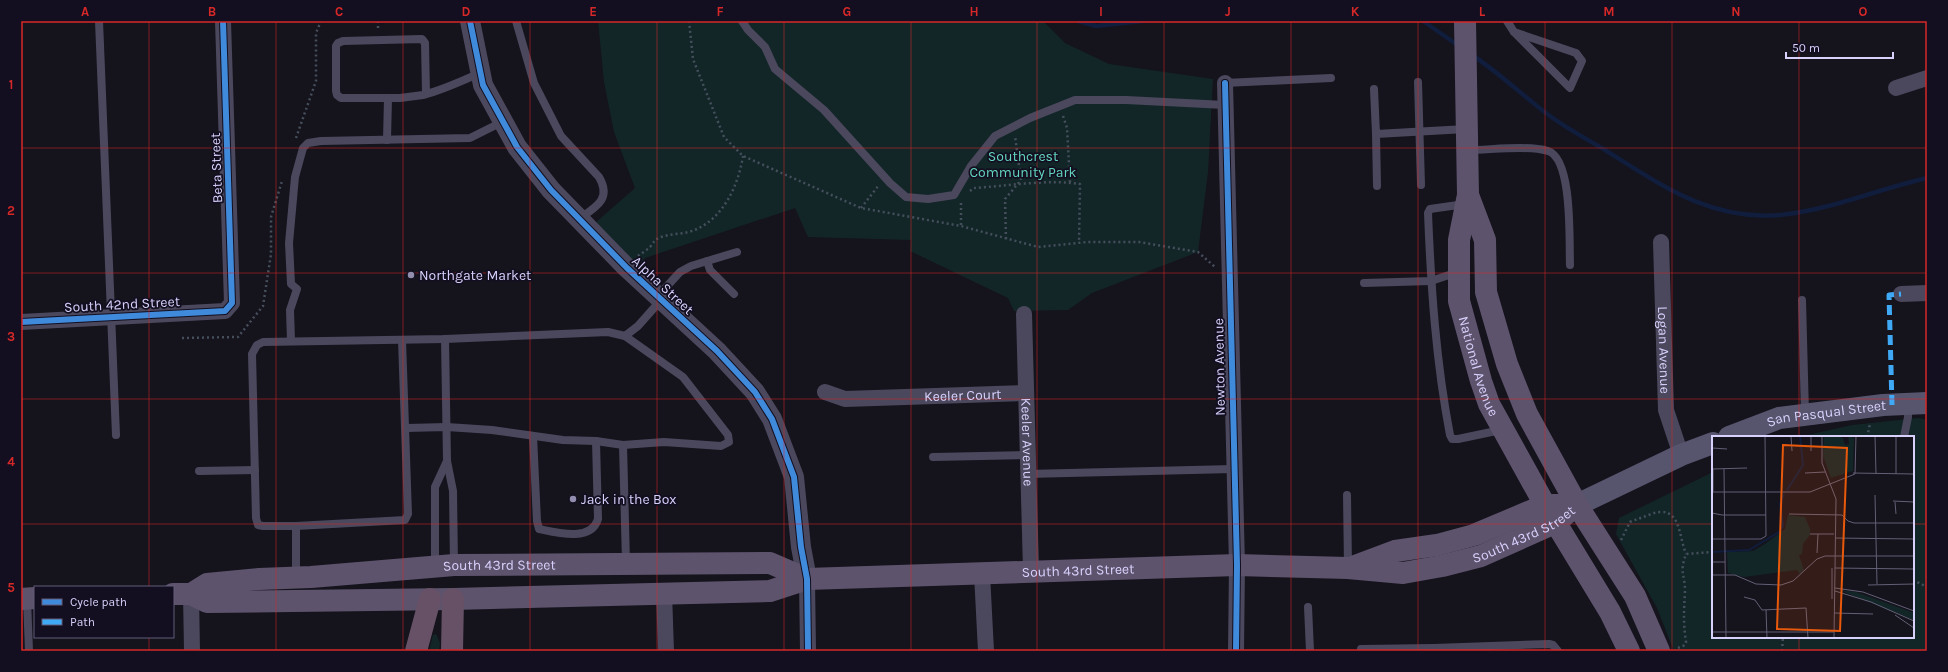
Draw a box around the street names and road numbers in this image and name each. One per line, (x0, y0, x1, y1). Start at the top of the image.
street label: Beta Street (207, 132, 226, 204)
street label: Alpha Street (628, 253, 697, 318)
street label: South 42nd Street (64, 293, 180, 316)
street label: Logan Avenue (1654, 306, 1674, 394)
street label: National Avenue (1455, 314, 1502, 420)
street label: Newton Avenue (1210, 318, 1229, 416)
street label: Keeler Court (924, 386, 1002, 405)
street label: Keeler Avenue (1017, 397, 1037, 486)
street label: San Pasqual Street (1764, 397, 1887, 431)
street label: South 43rd Street (1471, 502, 1579, 567)
street label: South 43rd Street (442, 556, 556, 575)
street label: South 43rd Street (1021, 560, 1135, 581)

